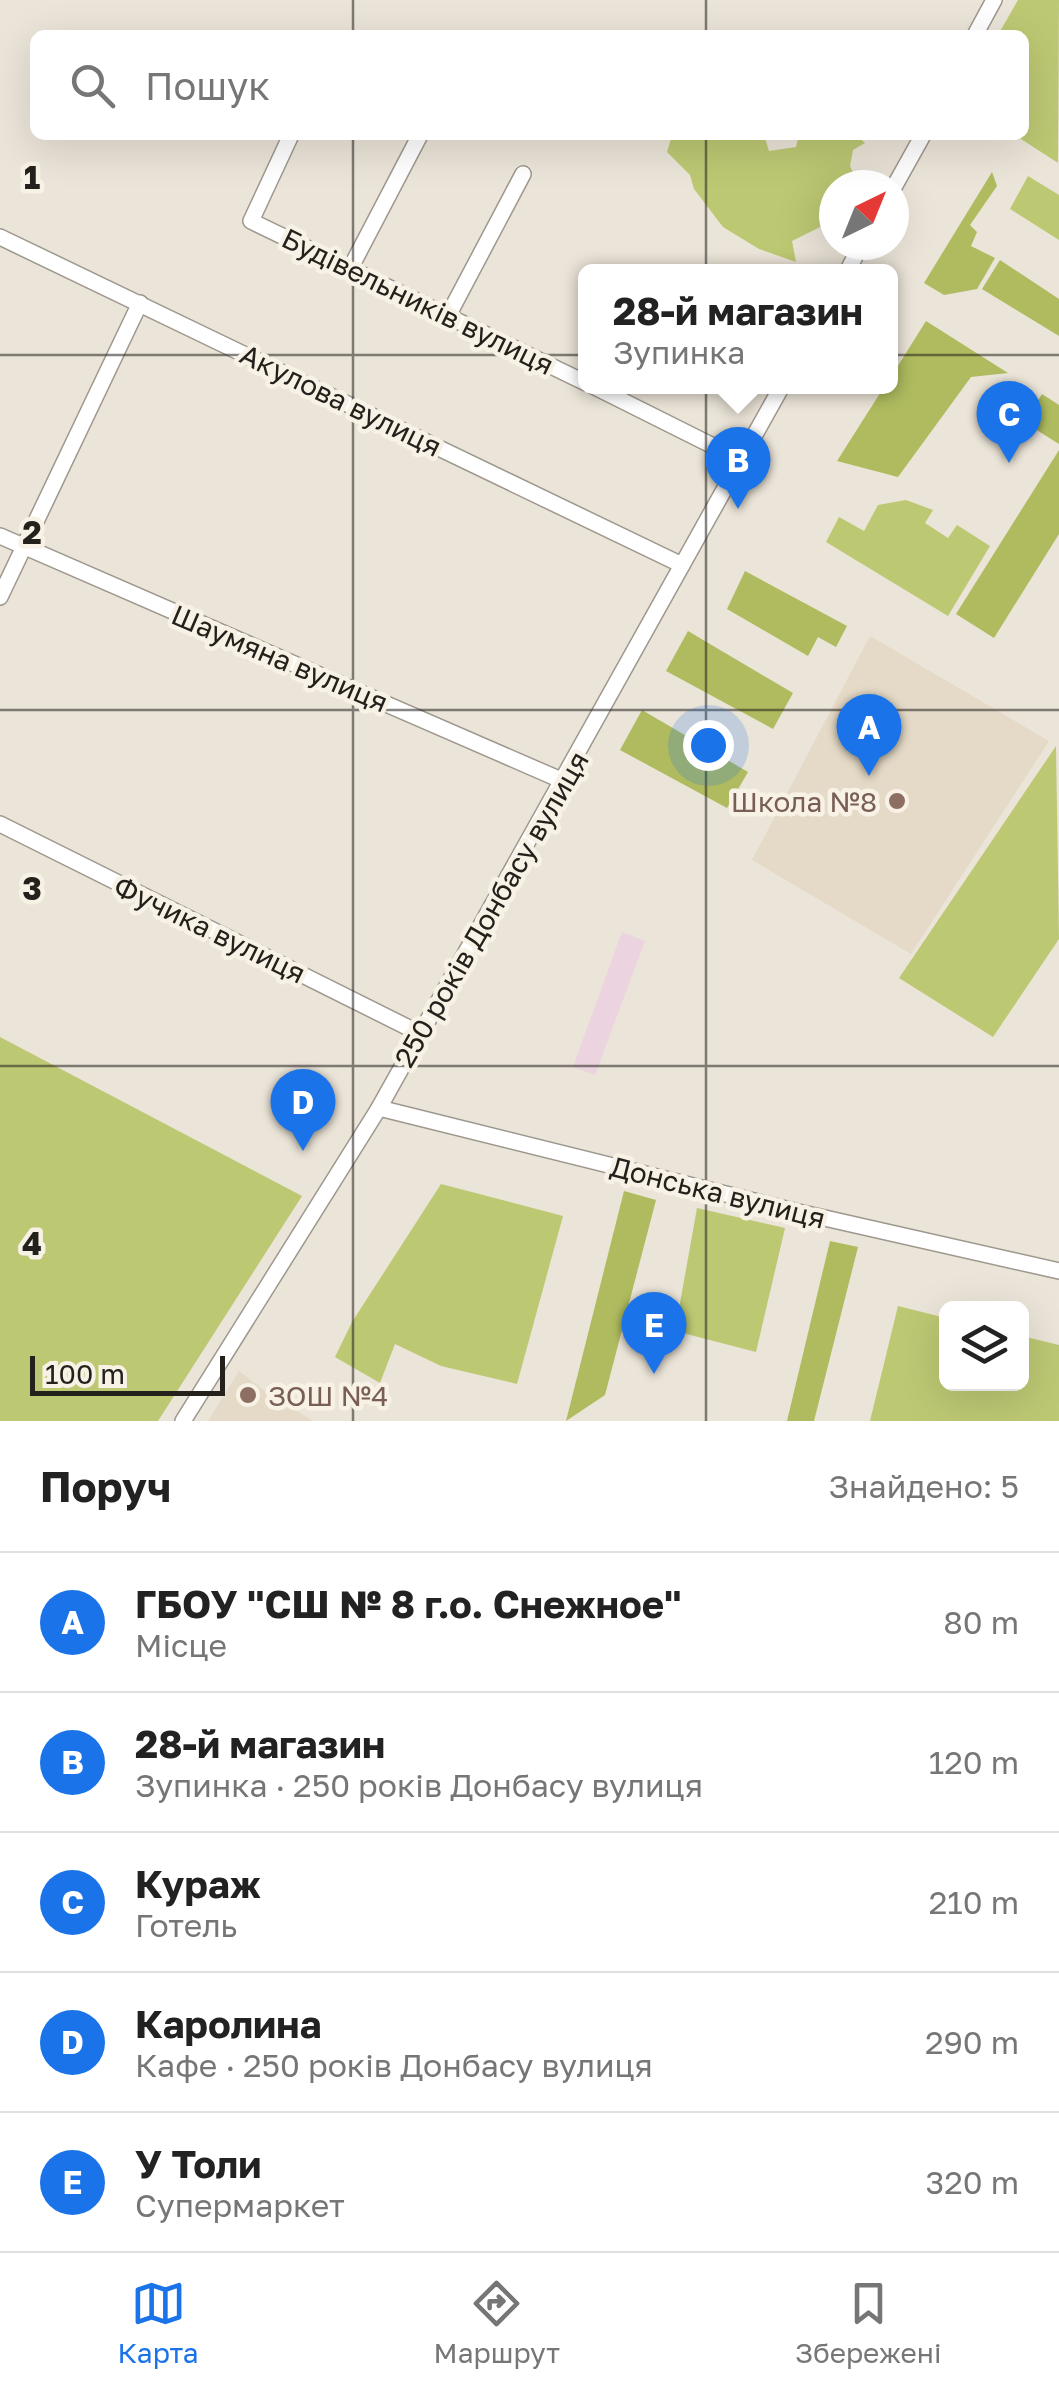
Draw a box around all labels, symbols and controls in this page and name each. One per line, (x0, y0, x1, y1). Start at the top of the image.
search box (30, 30, 1029, 140)
icon: search (65, 58, 120, 113)
text: Пошук (145, 63, 270, 108)
text: 1 (24, 158, 40, 196)
north arrow (819, 170, 909, 260)
street label: Будівельників вулиця (277, 221, 559, 381)
popup (578, 264, 898, 394)
text: 28-й магазин (613, 288, 863, 333)
text: Зупинка (613, 333, 745, 371)
street label: Акулова вулиця (235, 337, 447, 463)
pin: C (976, 380, 1042, 463)
pin: B (706, 426, 770, 509)
text: 2 (22, 513, 42, 551)
street label: Шаумяна вулиця (167, 598, 393, 718)
pin: A (836, 694, 902, 776)
your location (683, 720, 734, 771)
street label: 250 років Донбасу вулиця (387, 745, 595, 1073)
place label: Школа №8 (731, 785, 877, 818)
marker: Школа №8 (886, 790, 908, 812)
street label: Фучика вулиця (109, 868, 311, 990)
text: 3 (22, 869, 42, 907)
pin: D (270, 1068, 336, 1151)
street label: Донська вулиця (607, 1149, 829, 1235)
text: 4 (22, 1224, 42, 1262)
pin: E (622, 1292, 686, 1374)
map controls (939, 1301, 1029, 1391)
button: layers (939, 1301, 1029, 1391)
scale bar (30, 1351, 225, 1396)
text: 100 m (45, 1357, 125, 1390)
place label: ЗОШ №4 (268, 1379, 388, 1412)
marker: ЗОШ №4 (237, 1384, 259, 1406)
text: Поруч (40, 1461, 172, 1511)
text: Знайдено: 5 (829, 1467, 1019, 1505)
text: ГБОУ "СШ № 8 г.о. Снежное" (135, 1581, 681, 1626)
text: A (61, 1603, 84, 1641)
text: 80 m (943, 1603, 1019, 1641)
text: Місце (135, 1626, 227, 1664)
text: 28-й магазин (135, 1721, 385, 1766)
text: B (61, 1743, 84, 1781)
text: 120 m (929, 1743, 1019, 1781)
text: Зупинка · 250 років Донбасу вулиця (135, 1766, 703, 1804)
text: Кураж (135, 1861, 261, 1906)
text: C (61, 1883, 84, 1921)
text: 210 m (929, 1883, 1019, 1921)
text: Готель (135, 1906, 237, 1944)
text: Каролина (135, 2001, 321, 2046)
text: D (61, 2023, 84, 2061)
text: 290 m (925, 2023, 1019, 2061)
text: Кафе · 250 років Донбасу вулиця (135, 2046, 653, 2084)
text: У Толи (135, 2141, 261, 2186)
text: E (63, 2163, 82, 2201)
text: 320 m (926, 2163, 1019, 2201)
text: Супермаркет (135, 2186, 345, 2224)
tab: Карта (118, 2276, 199, 2369)
tab: Маршрут (434, 2276, 560, 2369)
tab: Збережені (795, 2276, 941, 2369)

